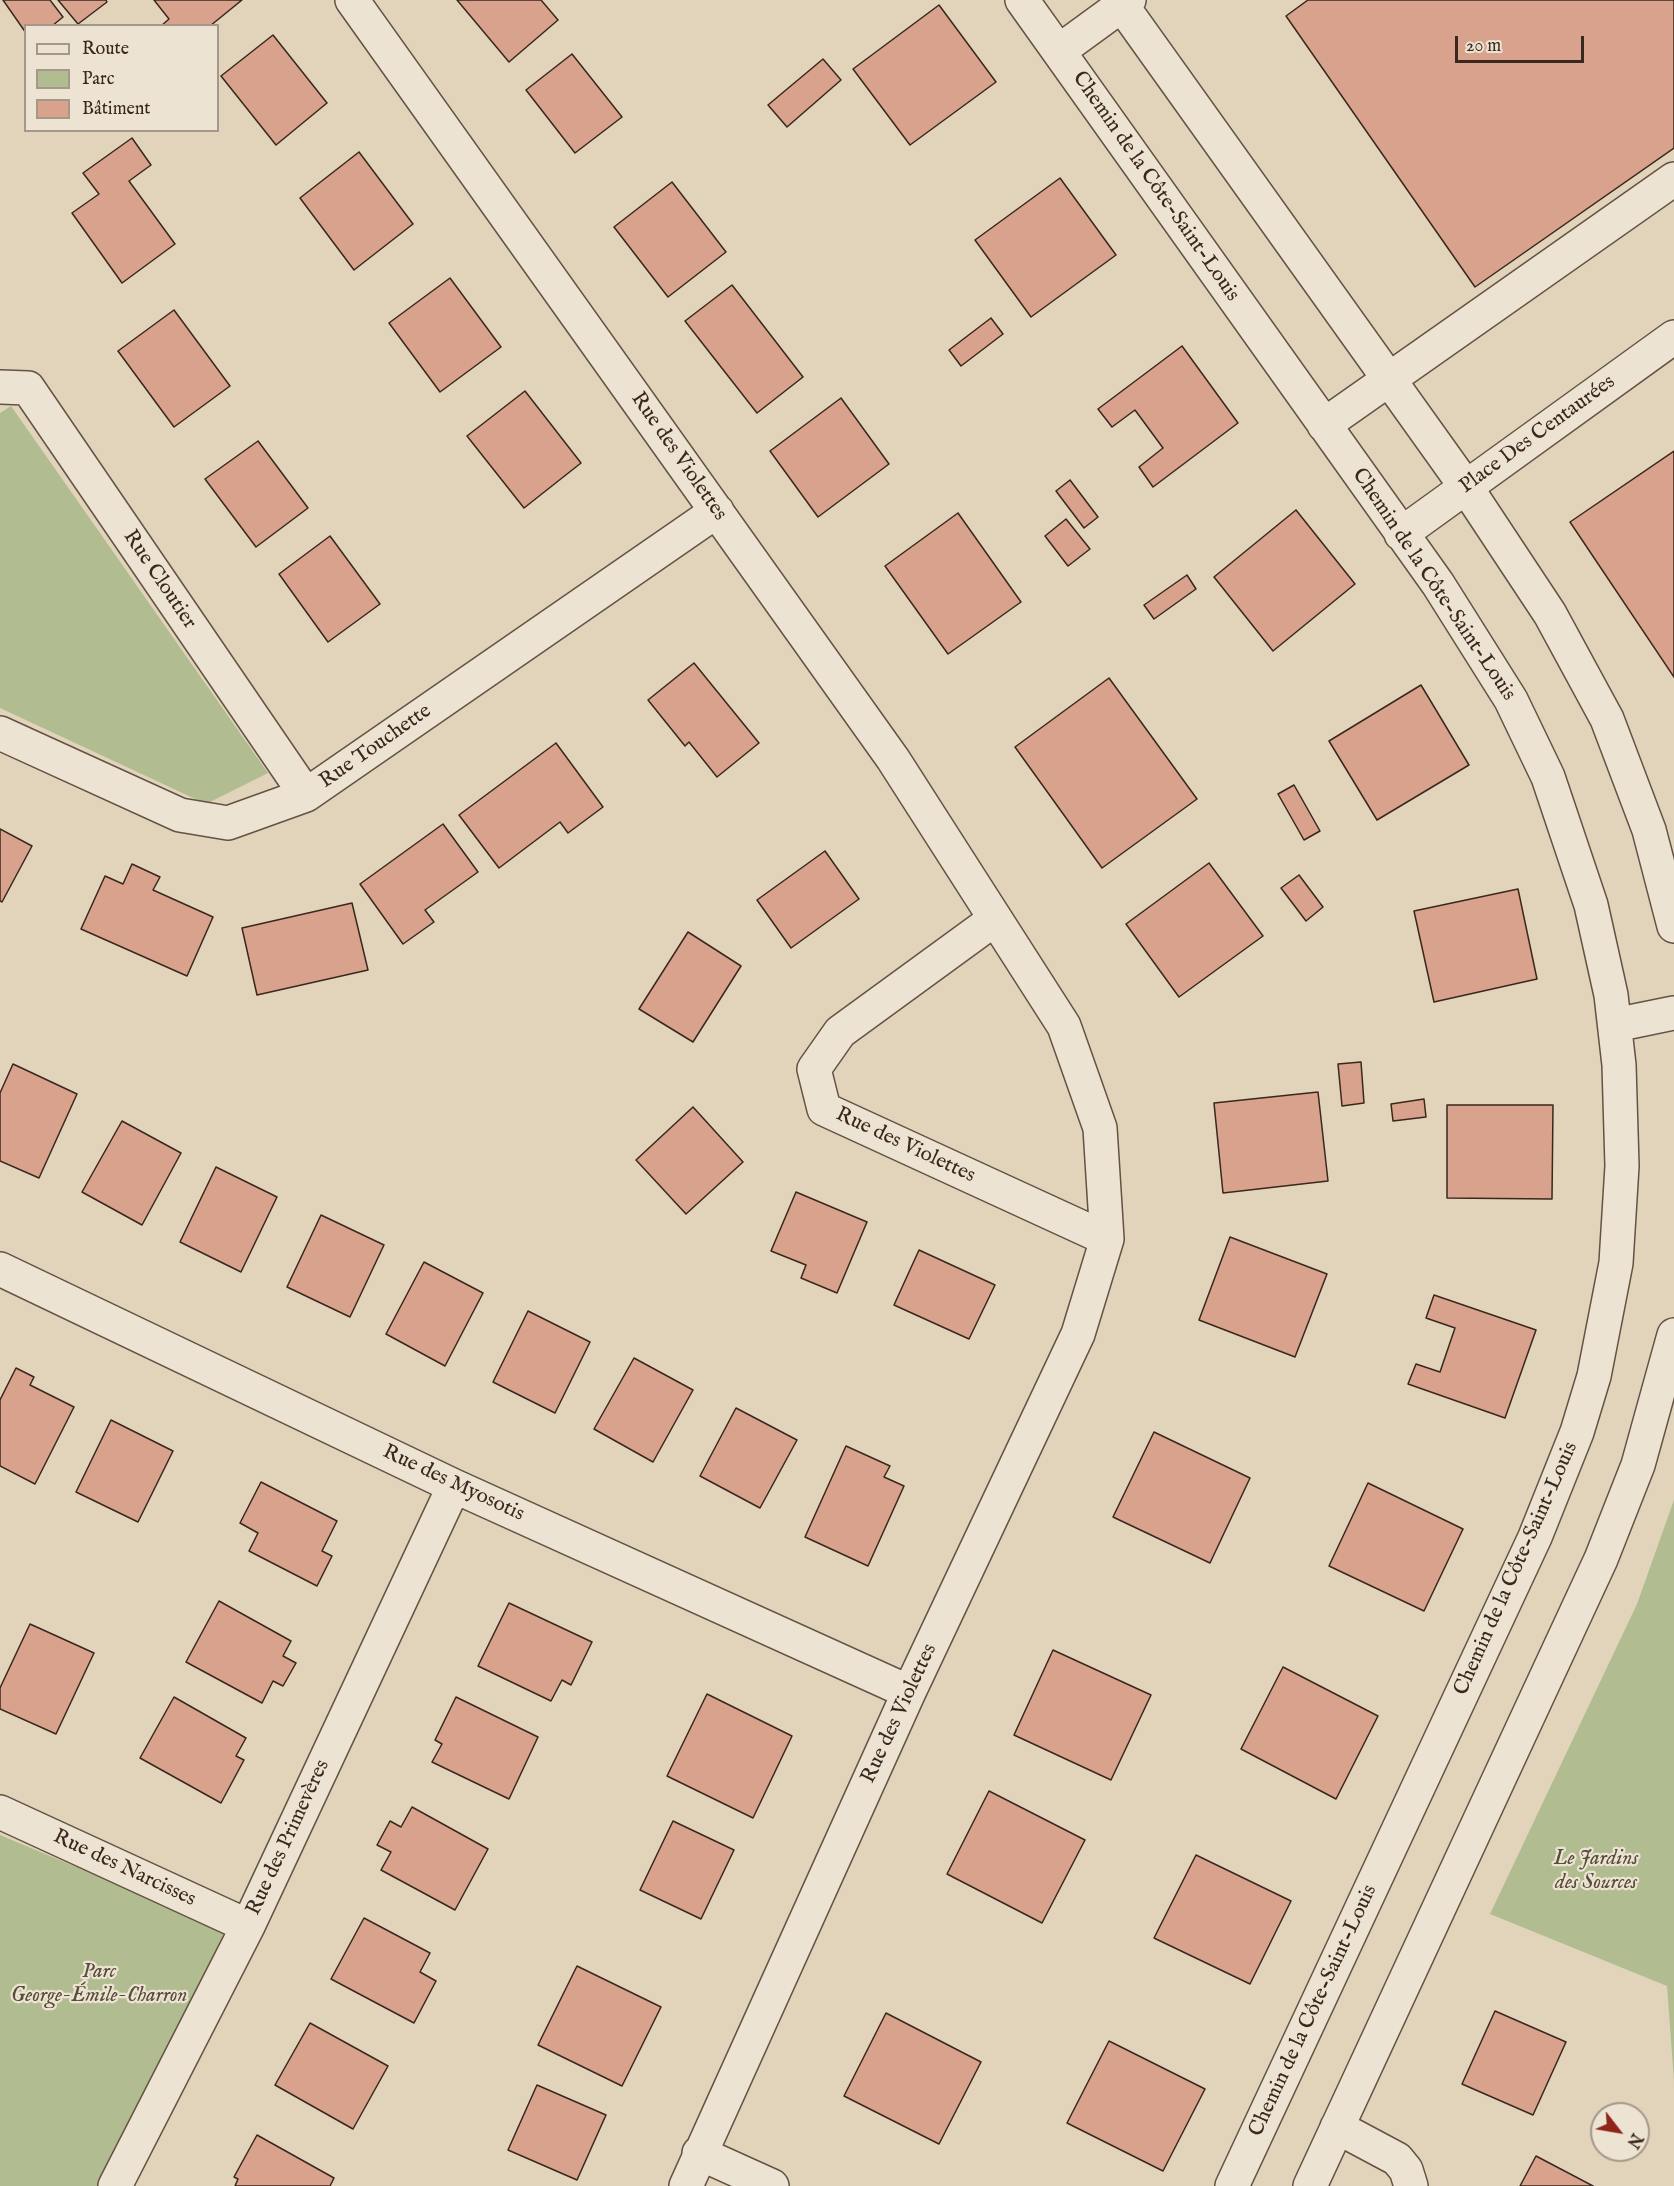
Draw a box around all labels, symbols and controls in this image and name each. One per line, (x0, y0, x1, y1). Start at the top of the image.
legend (24, 24, 219, 132)
scale bar (1458, 24, 1587, 62)
text: 20 m (1466, 35, 1501, 58)
text: Route (82, 38, 129, 61)
street label: Chemin de la Côte-Saint-Louis (1066, 67, 1244, 307)
text: Parc (82, 68, 114, 91)
text: Bâtiment (82, 98, 151, 121)
street label: Place Des Centaurées (1455, 370, 1621, 500)
street label: Rue des Violettes (624, 388, 732, 526)
street label: Chemin de la Côte-Saint-Louis (1346, 464, 1520, 706)
street label: Rue Cloutier (117, 526, 201, 634)
street label: Rue Touchette (315, 699, 437, 795)
street label: Rue des Violettes (831, 1103, 979, 1189)
street label: Chemin de la Côte-Saint-Louis (1450, 1438, 1584, 1700)
street label: Rue des Myosotis (378, 1440, 528, 1528)
street label: Rue des Violettes (857, 1640, 943, 1788)
street label: Rue des Primevères (242, 1756, 336, 1920)
street label: Rue des Narcisses (49, 1825, 199, 1913)
park label: Le Jardins des Sources (1554, 1847, 1638, 1897)
street label: Chemin de la Côte-Saint-Louis (1244, 1881, 1384, 2141)
park label: Parc George-Émile-Charron (11, 1960, 187, 2010)
north arrow (1590, 2102, 1650, 2162)
text: N (1622, 2129, 1646, 2151)

